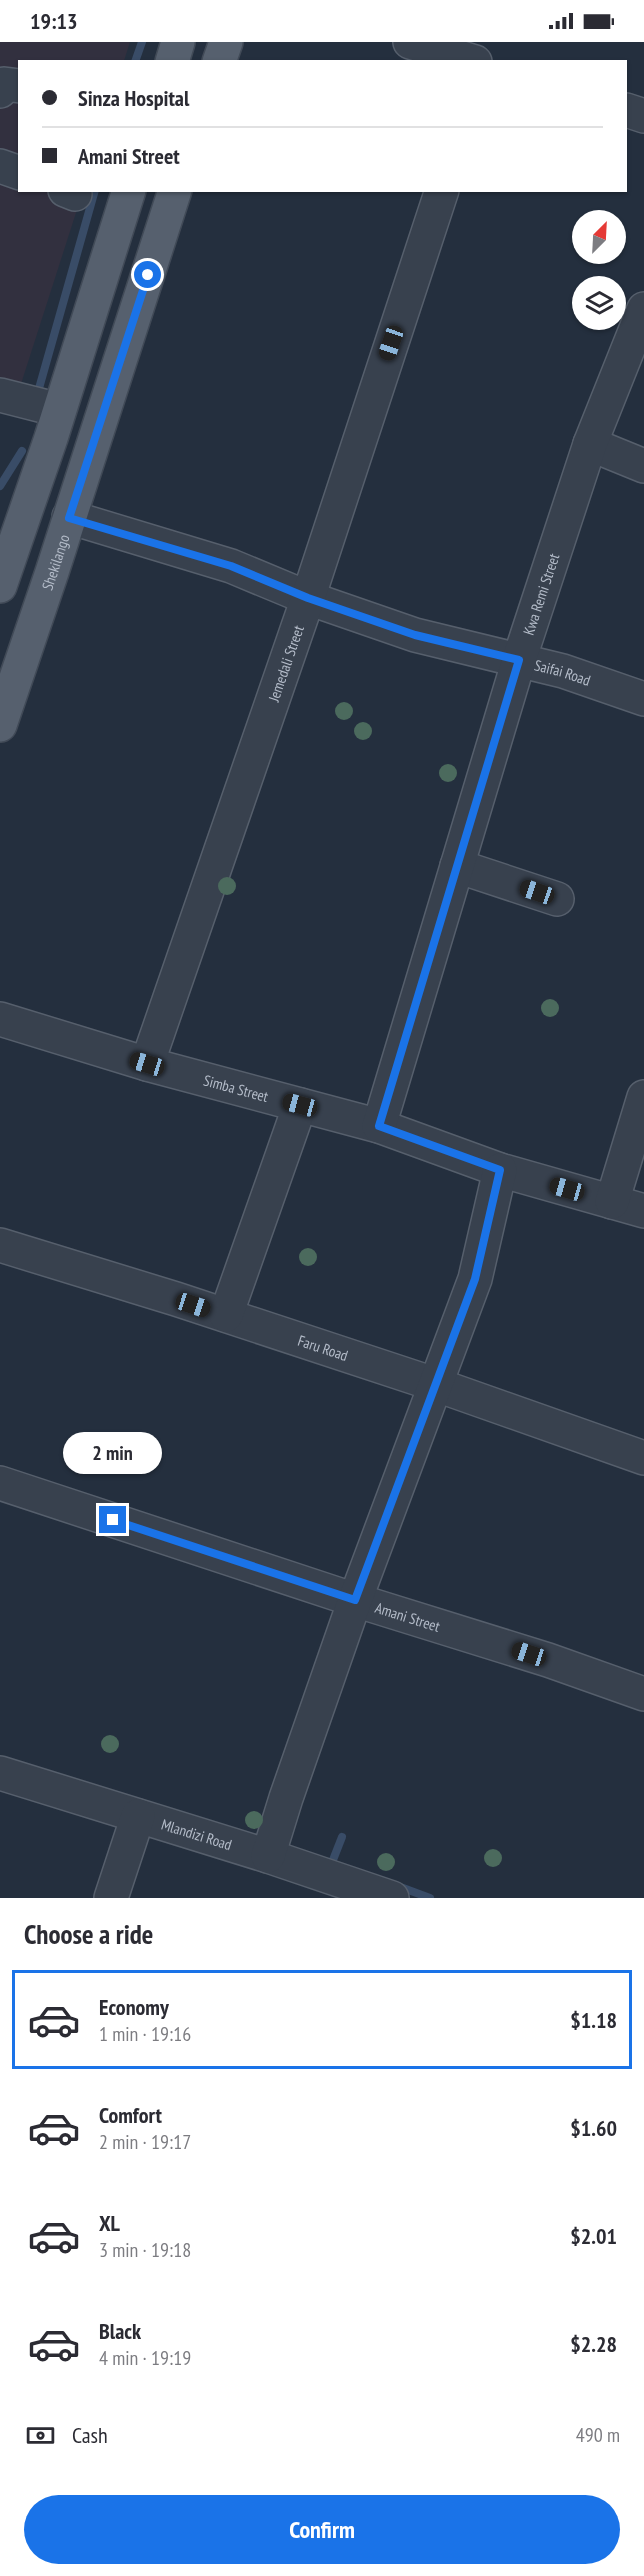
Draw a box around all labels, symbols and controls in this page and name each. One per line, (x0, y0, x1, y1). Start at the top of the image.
text: 19:13 (30, 7, 78, 35)
text: Sinza Hospital (78, 84, 189, 112)
text: Amani Street (78, 142, 180, 170)
north arrow (572, 210, 626, 264)
map controls (572, 210, 626, 330)
route start (134, 261, 161, 288)
button: layers (572, 276, 626, 330)
car (377, 323, 405, 363)
street label: Shekilango (37, 532, 73, 592)
street label: Kwa Remi Street (518, 551, 563, 637)
street label: Jemedali Street (263, 623, 307, 705)
street label: Saifai Road (533, 655, 593, 689)
car (517, 878, 557, 906)
car (127, 1050, 167, 1078)
street label: Simba Street (202, 1070, 271, 1106)
car (280, 1092, 320, 1118)
car (547, 1175, 587, 1203)
car (173, 1291, 213, 1319)
street label: Faru Road (296, 1330, 351, 1365)
callout: 2 min (63, 1433, 162, 1475)
text: 2 min (92, 1440, 133, 1466)
route end (99, 1506, 126, 1533)
street label: Amani Street (373, 1597, 443, 1635)
car (509, 1640, 549, 1668)
street label: Mlandizi Road (159, 1814, 234, 1854)
text: Choose a ride (24, 1917, 153, 1951)
icon: car (27, 1993, 81, 2047)
text: Economy (99, 1993, 169, 2021)
text: $1.18 (570, 2006, 617, 2034)
text: 1 min · 19:16 (99, 2021, 191, 2047)
icon: car (27, 2101, 81, 2155)
text: Comfort (99, 2101, 162, 2129)
text: $1.60 (570, 2114, 617, 2142)
text: 2 min · 19:17 (99, 2129, 191, 2155)
icon: car (27, 2209, 81, 2263)
text: XL (99, 2209, 120, 2237)
text: $2.01 (570, 2222, 617, 2250)
text: 3 min · 19:18 (99, 2237, 191, 2263)
icon: car (27, 2317, 81, 2371)
text: Black (99, 2317, 141, 2345)
text: $2.28 (570, 2330, 617, 2358)
text: 4 min · 19:19 (99, 2345, 191, 2371)
icon: cash (24, 2419, 57, 2452)
text: Cash (72, 2421, 108, 2449)
text: 490 m (576, 2422, 620, 2448)
button: Confirm (24, 2495, 620, 2564)

